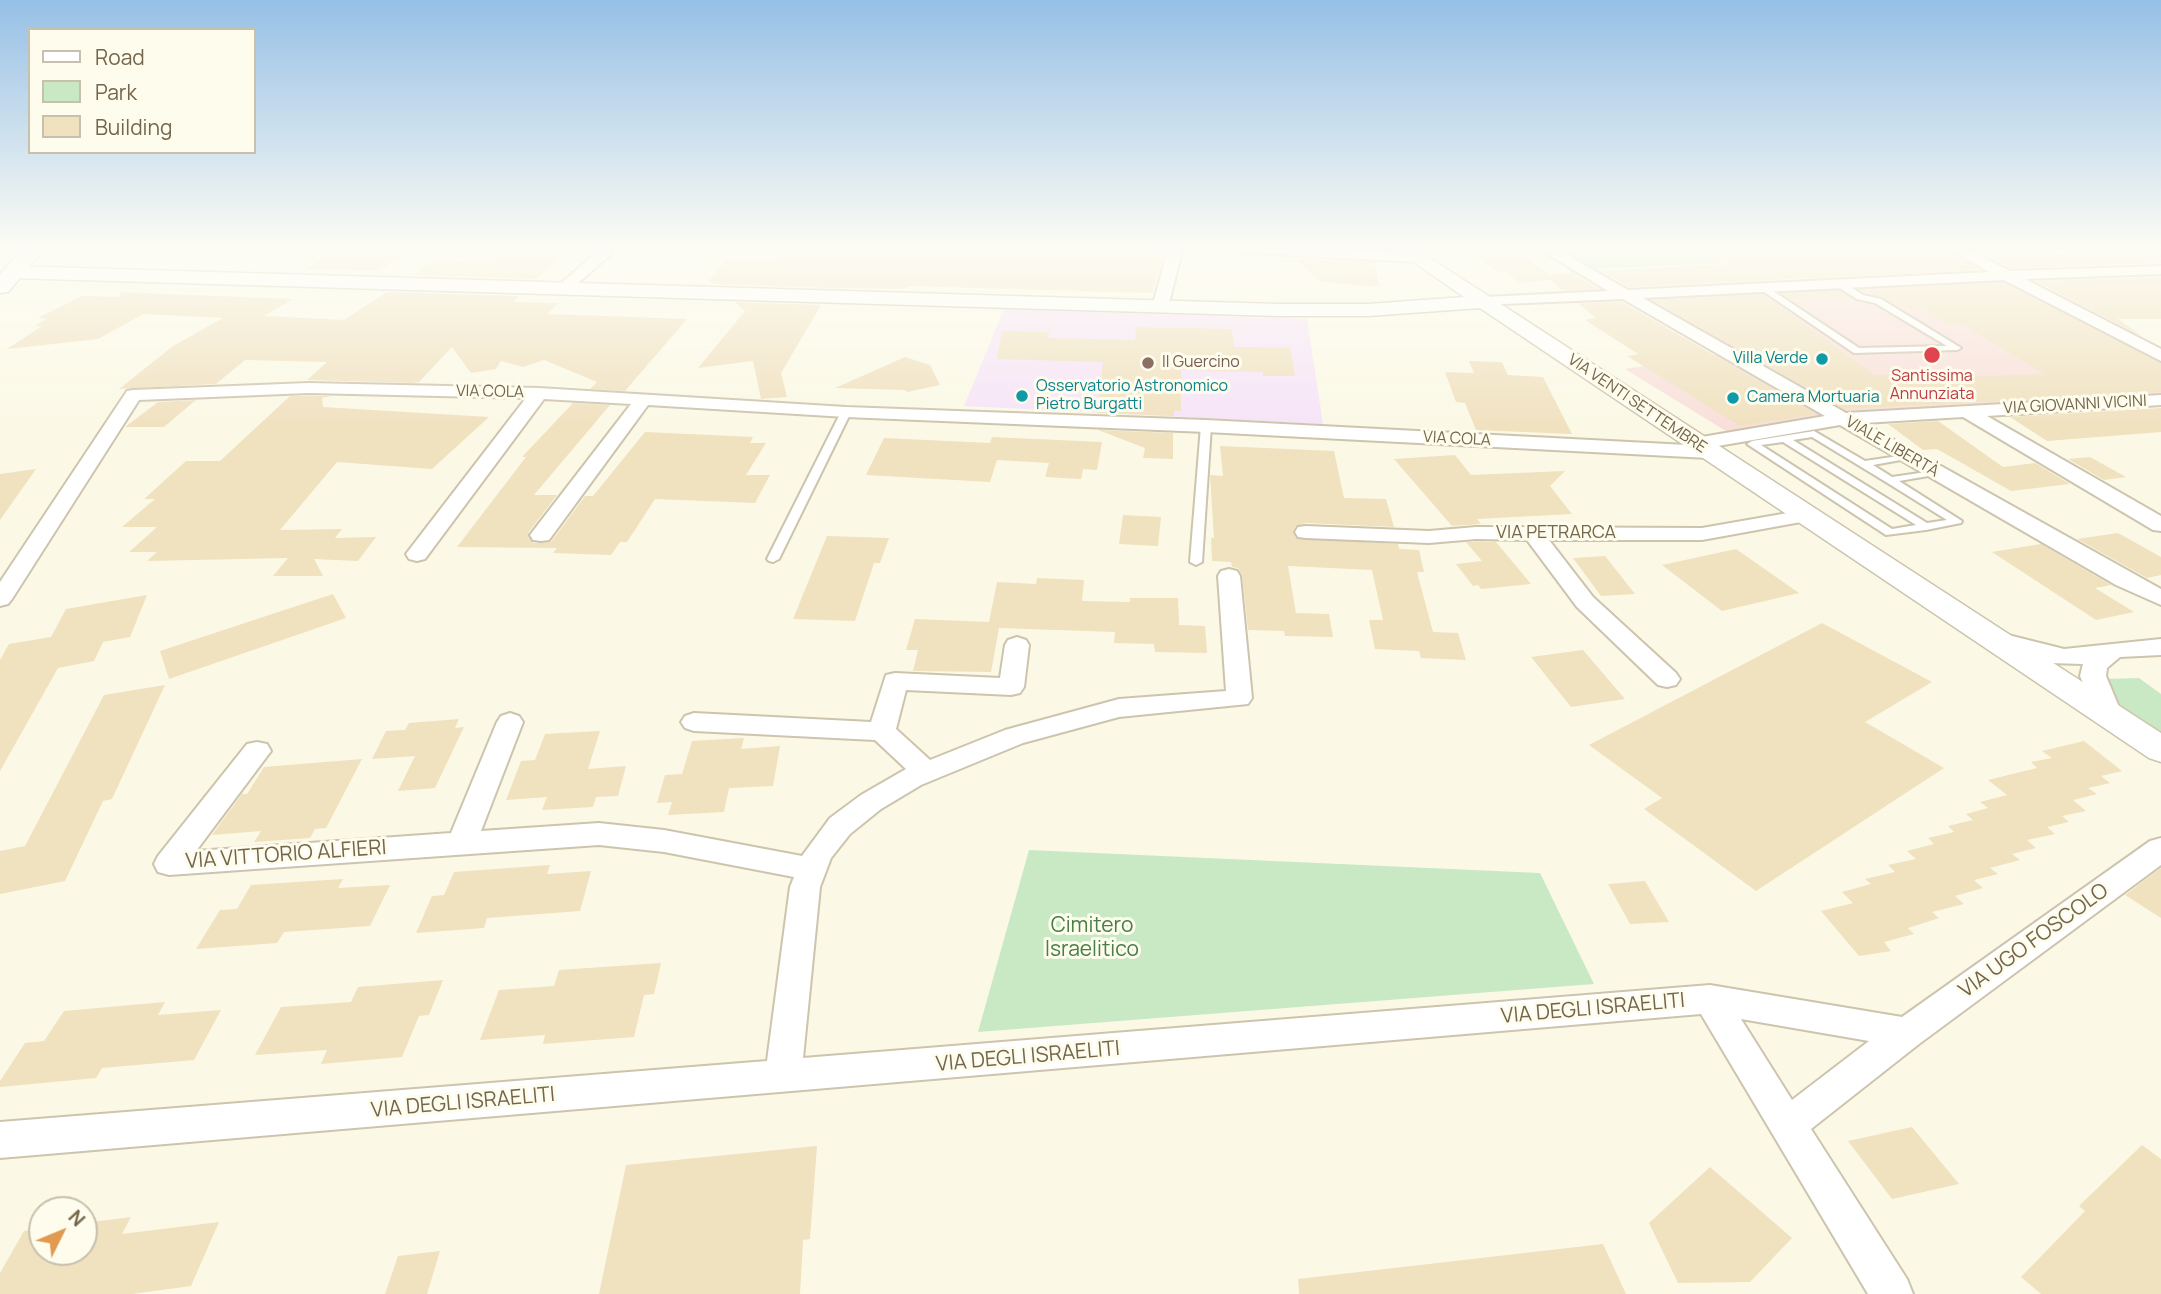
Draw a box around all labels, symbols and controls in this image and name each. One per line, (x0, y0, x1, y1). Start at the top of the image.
legend (28, 28, 256, 154)
text: Road (95, 43, 145, 71)
text: Park (95, 78, 137, 106)
text: Building (95, 113, 172, 141)
marker: Santissima Annunziata (1922, 345, 1942, 365)
place label: Villa Verde (1733, 349, 1808, 369)
street label: VIA VENTI SETTEMBRE (1564, 350, 1710, 458)
marker: Villa Verde (1814, 351, 1830, 367)
place label: Il Guercino (1162, 353, 1240, 373)
marker: Il Guercino (1140, 355, 1156, 371)
place label: Santissima Annunziata (1890, 367, 1974, 405)
place label: Osservatorio Astronomico Pietro Burgatti (1036, 377, 1228, 415)
street label: VIA COLA (456, 382, 524, 402)
marker: Osservatorio Astronomico Pietro Burgatti (1014, 388, 1030, 404)
place label: Camera Mortuaria (1747, 388, 1880, 408)
marker: Camera Mortuaria (1725, 390, 1741, 406)
street label: VIA GIOVANNI VICINI (2003, 392, 2147, 418)
street label: VIALE LIBERTÀ (1842, 413, 1942, 481)
street label: VIA COLA (1423, 428, 1491, 450)
street label: VIA PETRARCA (1496, 522, 1616, 544)
street label: VIA VITTORIO ALFIERI (185, 835, 387, 875)
street label: VIA UGO FOSCOLO (1954, 878, 2114, 1004)
park label: Cimitero Israelitico (1045, 913, 1139, 963)
street label: VIA DEGLI ISRAELITI (1500, 988, 1686, 1030)
street label: VIA DEGLI ISRAELITI (935, 1036, 1121, 1078)
street label: VIA DEGLI ISRAELITI (370, 1082, 556, 1124)
north arrow (28, 1196, 98, 1266)
text: N (63, 1204, 91, 1232)

